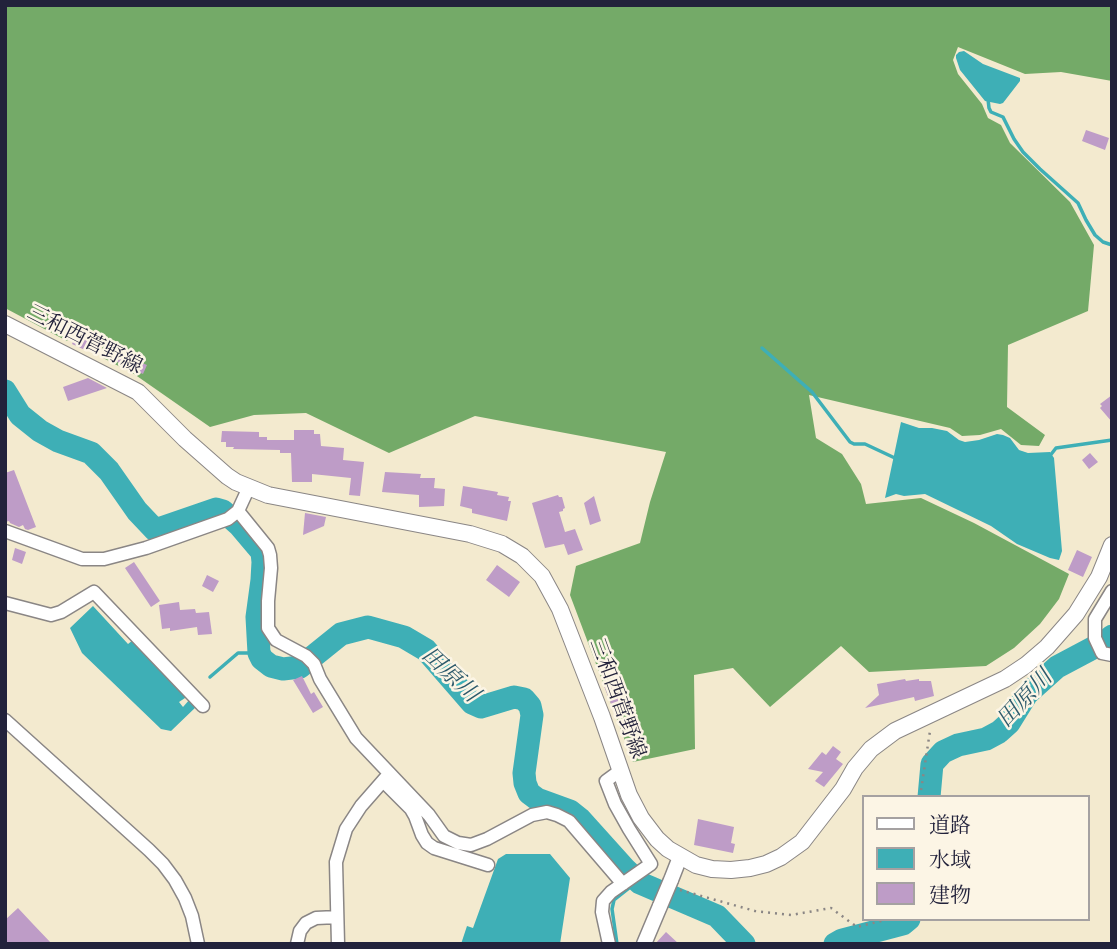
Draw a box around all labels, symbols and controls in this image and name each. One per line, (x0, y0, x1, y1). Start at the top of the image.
street label: 三和西菅野線 (22, 301, 146, 381)
street label: 三和西菅野線 (583, 635, 649, 763)
water label: 田原川 (414, 642, 484, 710)
water label: 田原川 (992, 665, 1060, 735)
legend (862, 795, 1089, 921)
text: 道路 (929, 813, 971, 839)
text: 水域 (929, 848, 971, 874)
text: 建物 (929, 883, 971, 909)

